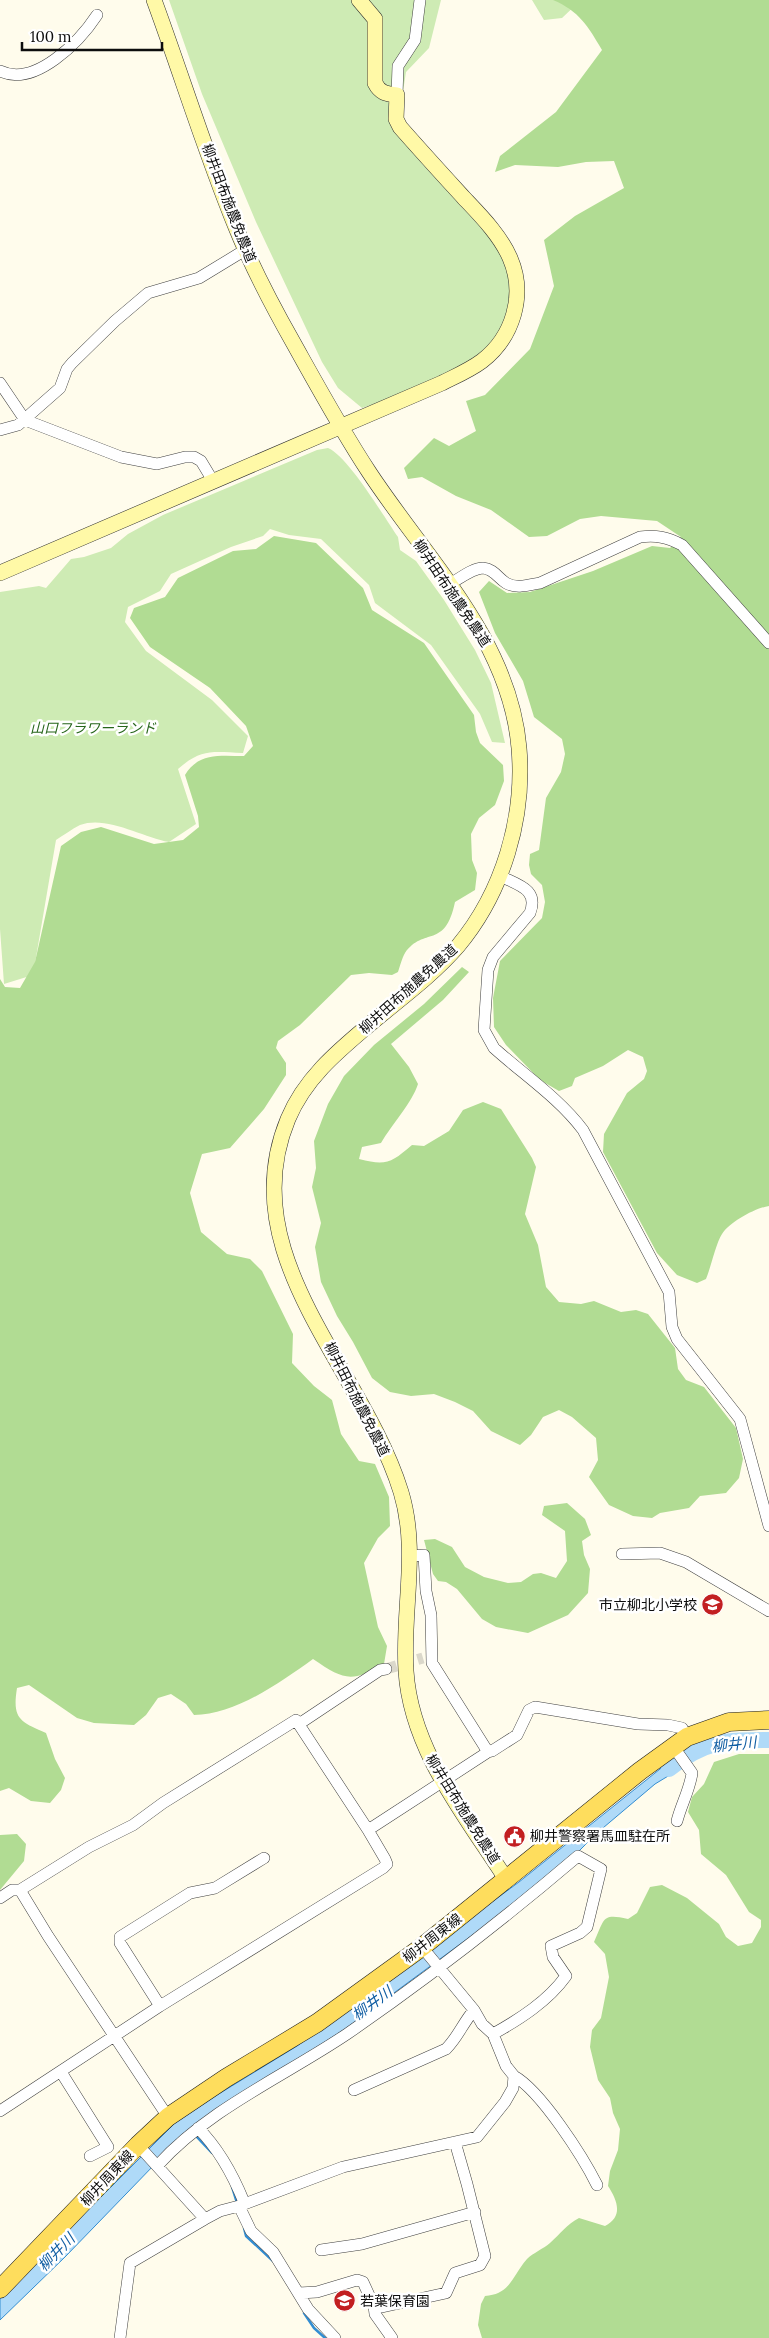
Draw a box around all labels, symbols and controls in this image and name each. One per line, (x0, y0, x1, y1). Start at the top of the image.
scale bar (22, 20, 162, 52)
text: 100 m (30, 27, 71, 46)
street label: 柳井田布施農免農道 (198, 141, 260, 265)
street label: 柳井田布施農免農道 (409, 536, 495, 650)
park label: 山口フラワーランド (30, 719, 157, 737)
street label: 柳井田布施農免農道 (355, 940, 461, 1038)
street label: 柳井田布施農免農道 (320, 1339, 394, 1459)
school or university icon: 市立柳北小学校 (701, 1593, 725, 1617)
place label: 市立柳北小学校 (599, 1596, 697, 1614)
water label: 柳井川 (711, 1732, 759, 1756)
street label: 柳井田布施農免農道 (422, 1751, 504, 1867)
public building icon: 柳井警察署馬皿駐在所 (502, 1824, 526, 1848)
place label: 柳井警察署馬皿駐在所 (530, 1827, 670, 1845)
street label: 柳井周東線 (399, 1909, 465, 1967)
water label: 柳井川 (348, 1981, 397, 2024)
street label: 柳井周東線 (77, 2146, 137, 2210)
water label: 柳井川 (34, 2228, 80, 2275)
school or university icon: 若葉保育園 (332, 2289, 356, 2313)
place label: 若葉保育園 (360, 2292, 430, 2310)

